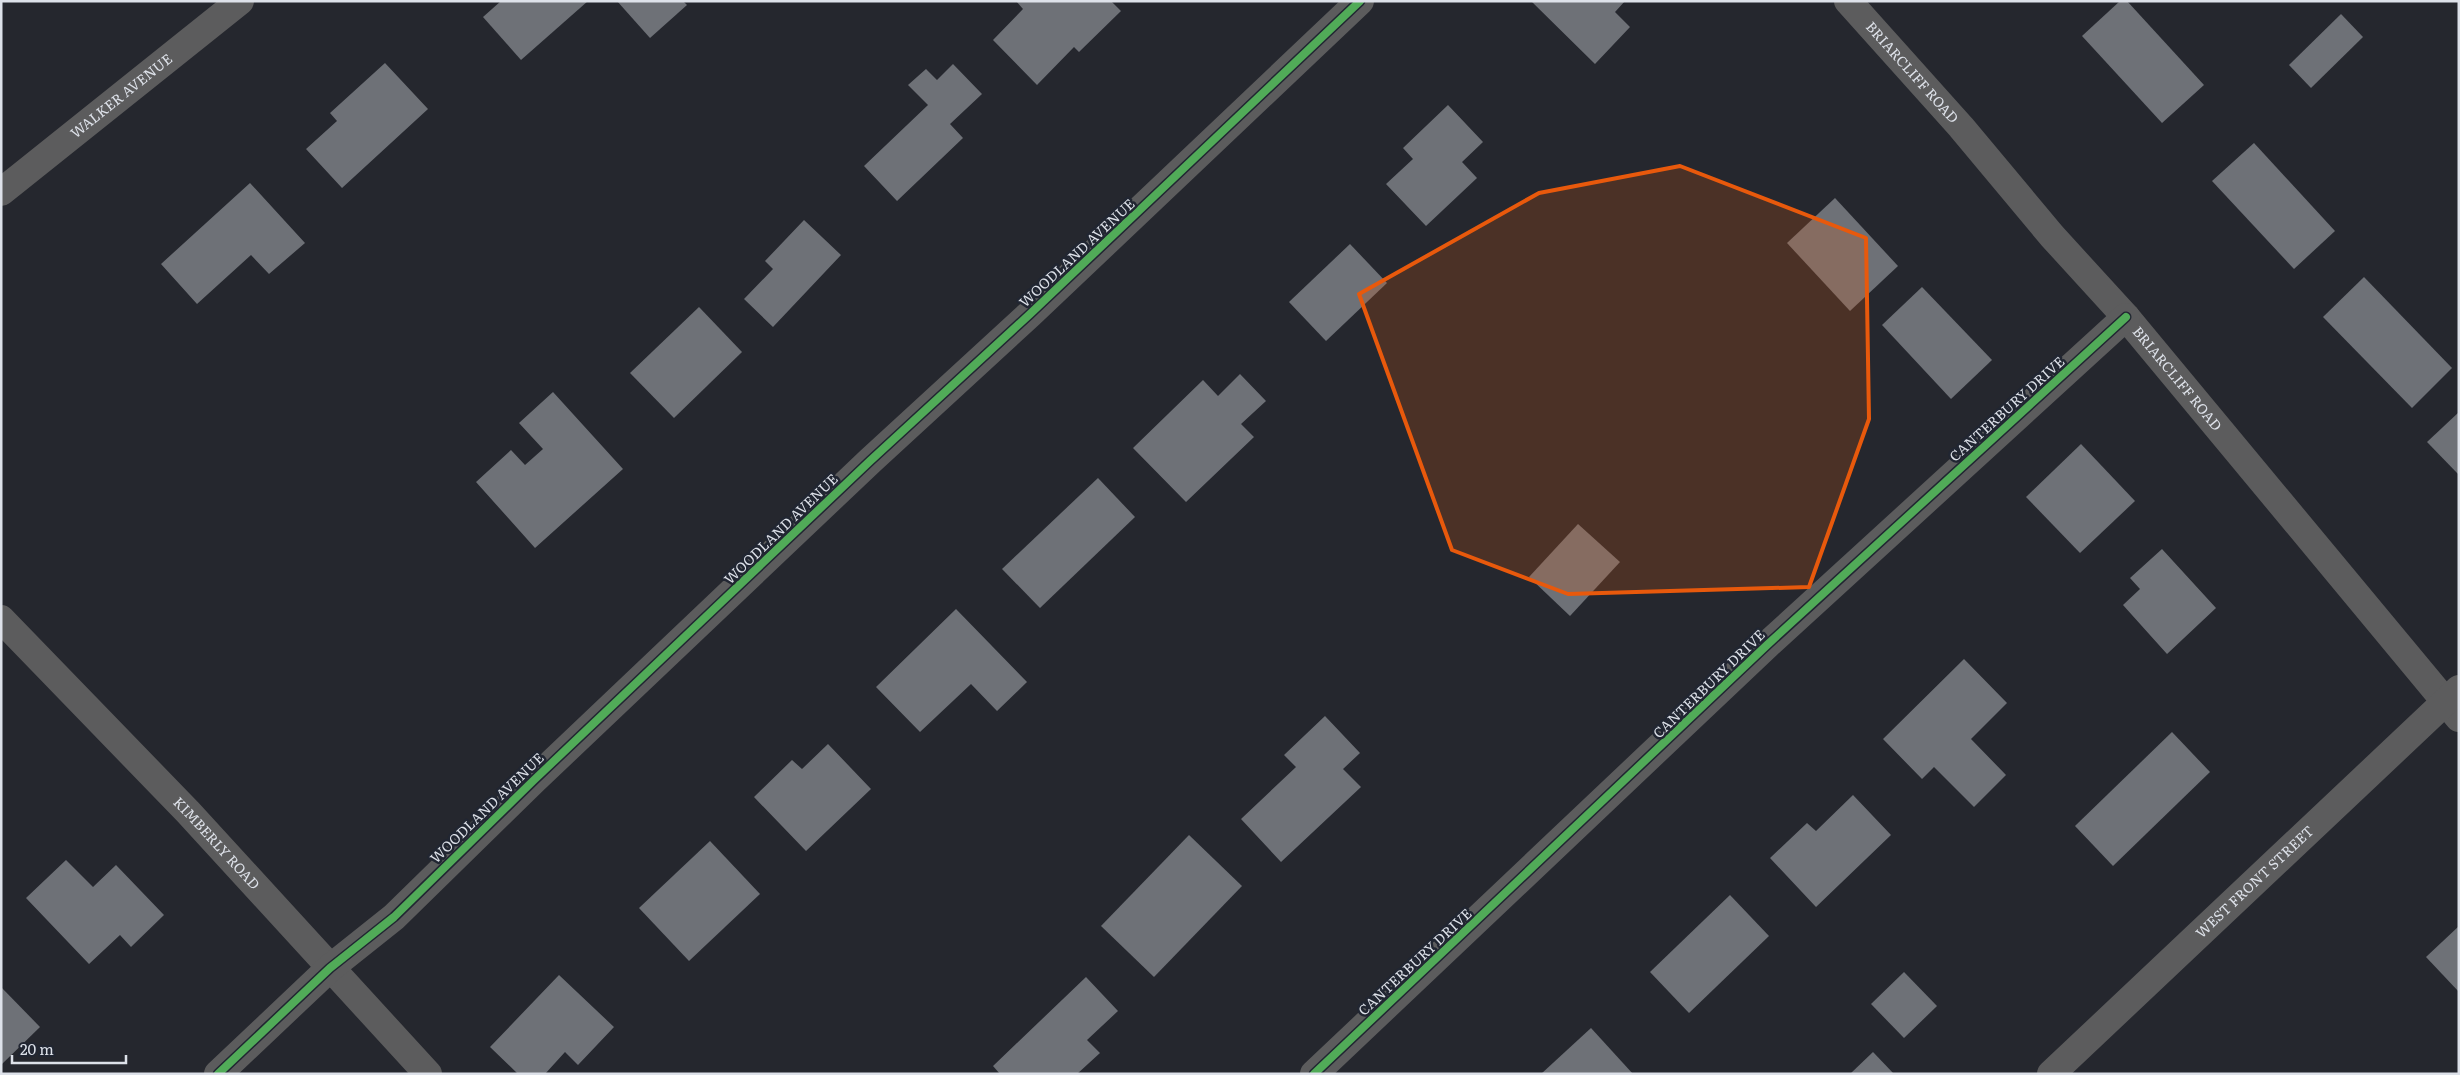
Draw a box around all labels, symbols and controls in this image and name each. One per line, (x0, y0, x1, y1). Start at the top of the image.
street label: BRIARCLIFF ROAD (1862, 17, 1964, 127)
street label: WALKER AVENUE (65, 48, 176, 142)
street label: WOODLAND AVENUE (1014, 193, 1139, 311)
street label: BRIARCLIFF ROAD (2129, 321, 2227, 435)
street label: CANTERBURY DRIVE (1944, 351, 2068, 465)
street label: WOODLAND AVENUE (719, 468, 842, 588)
street label: CANTERBURY DRIVE (1648, 624, 1769, 742)
street label: WOODLAND AVENUE (425, 747, 548, 867)
street label: KIMBERLY ROAD (169, 792, 265, 894)
street label: WEST FRONT STREET (2191, 820, 2317, 942)
street label: CANTERBURY DRIVE (1353, 903, 1476, 1019)
scale bar (12, 1032, 126, 1064)
text: 20 m (20, 1037, 54, 1060)

